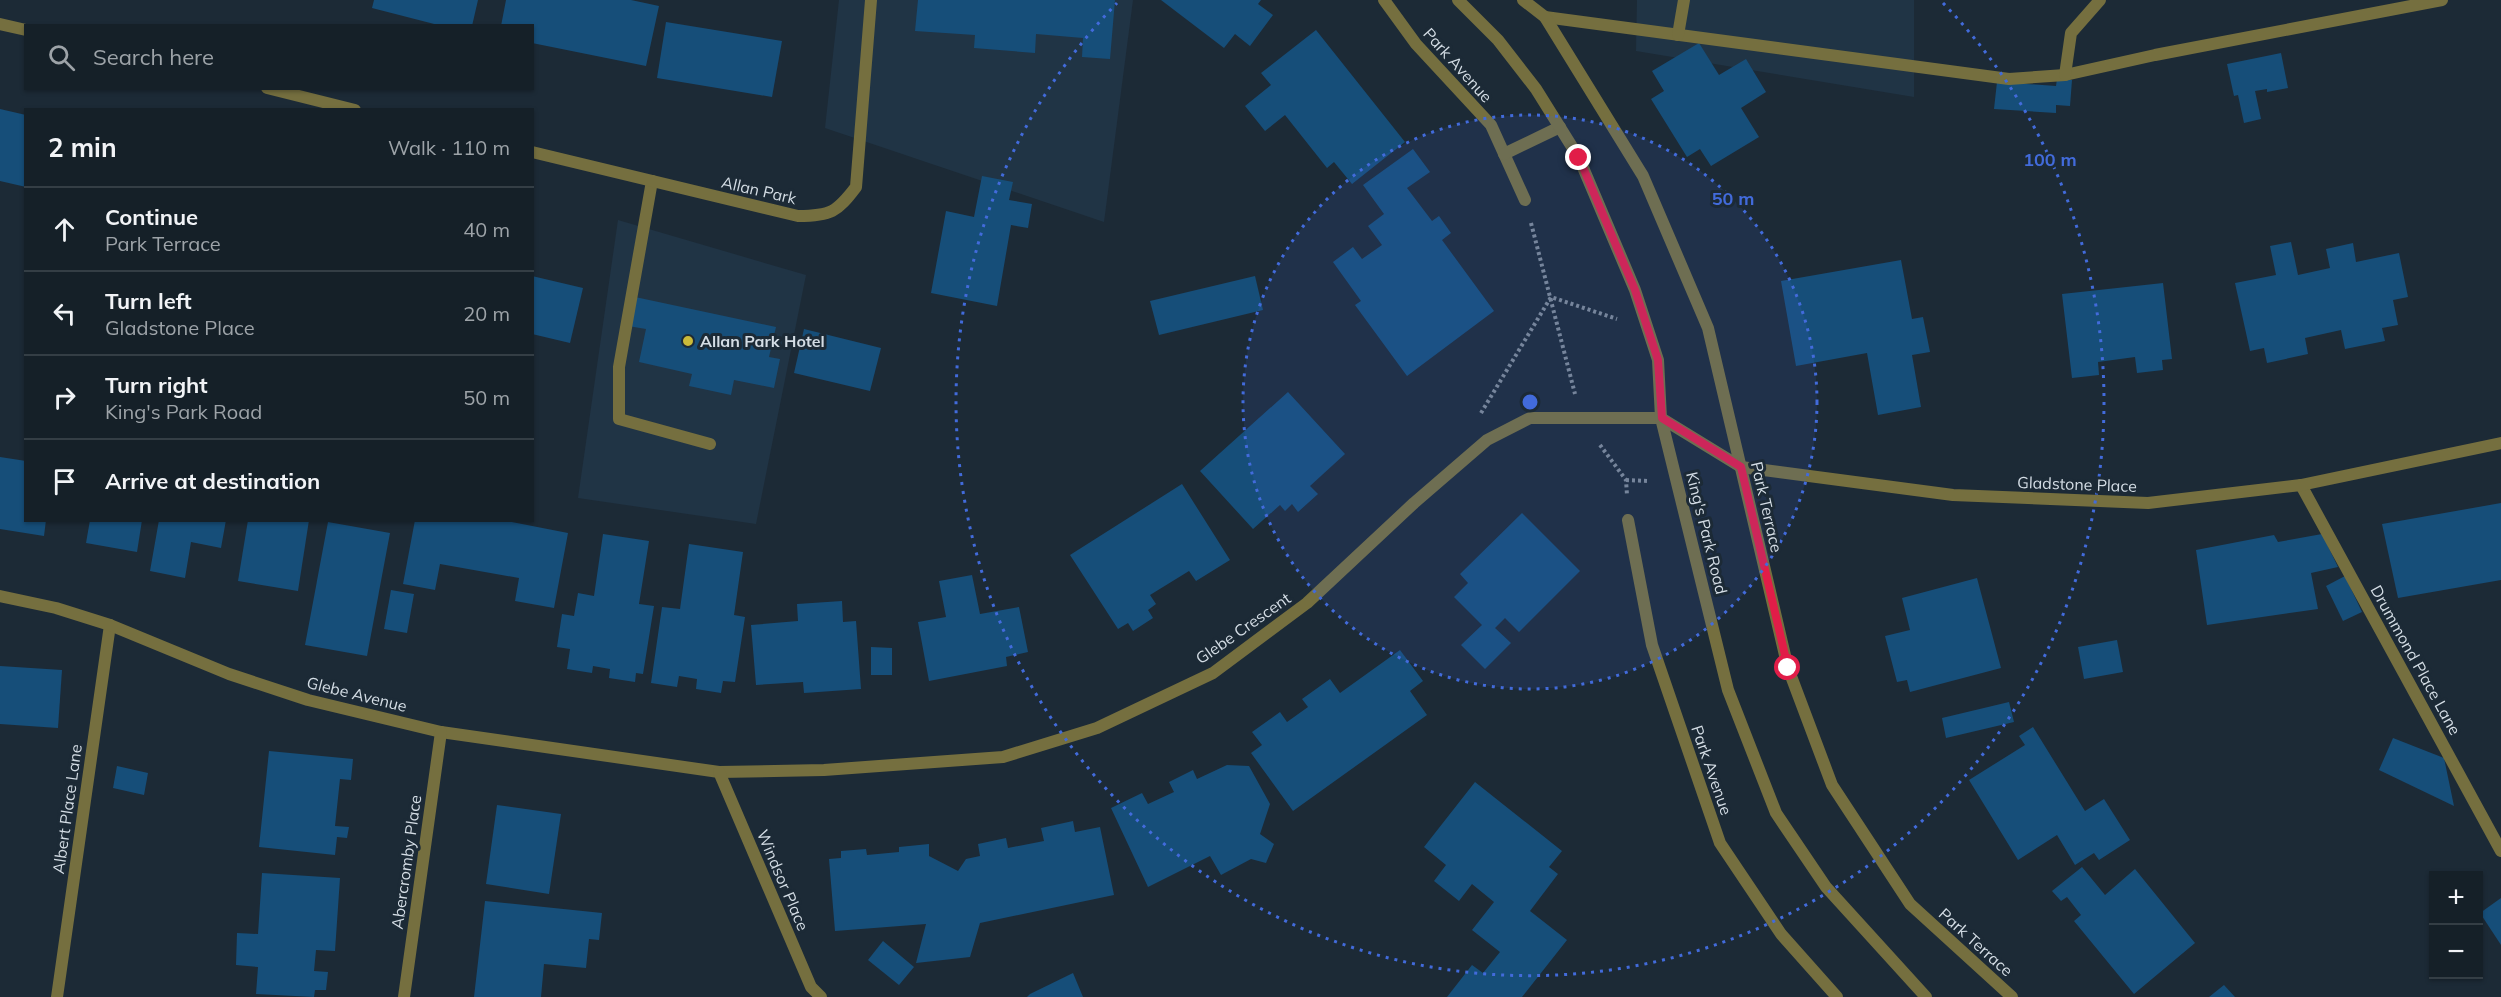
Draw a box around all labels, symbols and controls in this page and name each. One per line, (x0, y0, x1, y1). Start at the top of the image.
search box (24, 24, 534, 90)
street label: Park Avenue (1419, 24, 1497, 106)
icon: search (45, 41, 78, 74)
text: Search here (93, 43, 214, 71)
text: 2 min (48, 131, 117, 164)
text: Walk · 110 m (388, 135, 510, 160)
route end (1565, 144, 1591, 170)
text: 100 m (2023, 148, 2077, 171)
street label: Allan Park (720, 172, 799, 208)
text: 50 m (1712, 187, 1754, 210)
text: Continue (105, 203, 198, 231)
icon: ahead (48, 213, 81, 246)
text: 40 m (463, 217, 510, 242)
text: Park Terrace (105, 231, 221, 256)
text: Turn left (105, 287, 192, 315)
icon: left (48, 297, 81, 330)
text: 20 m (463, 301, 510, 326)
text: Gladstone Place (105, 315, 255, 340)
place label: Allan Park Hotel (700, 331, 825, 351)
marker: Allan Park Hotel (681, 334, 695, 348)
text: Turn right (105, 371, 208, 399)
icon: right (48, 381, 81, 414)
text: 50 m (463, 385, 510, 410)
centre of rings (1520, 392, 1540, 412)
text: King's Park Road (105, 399, 262, 424)
street label: Park Terrace (1747, 460, 1787, 554)
icon: arrive (48, 465, 81, 498)
text: Arrive at destination (105, 467, 320, 495)
street label: King's Park Road (1682, 470, 1732, 596)
street label: Gladstone Place (2017, 472, 2137, 496)
street label: Drummond Place Lane (2366, 582, 2466, 738)
street label: Glebe Crescent (1192, 588, 1295, 668)
route start (1774, 654, 1800, 680)
street label: Glebe Avenue (305, 672, 409, 716)
street label: Park Avenue (1687, 722, 1737, 818)
street label: Albert Place Lane (48, 743, 86, 875)
street label: Abercromby Place (387, 794, 425, 930)
street label: Windsor Place (753, 826, 813, 934)
map controls (2429, 871, 2483, 979)
button: + (2429, 871, 2483, 925)
street label: Park Terrace (1935, 904, 2017, 980)
button: − (2429, 925, 2483, 979)

